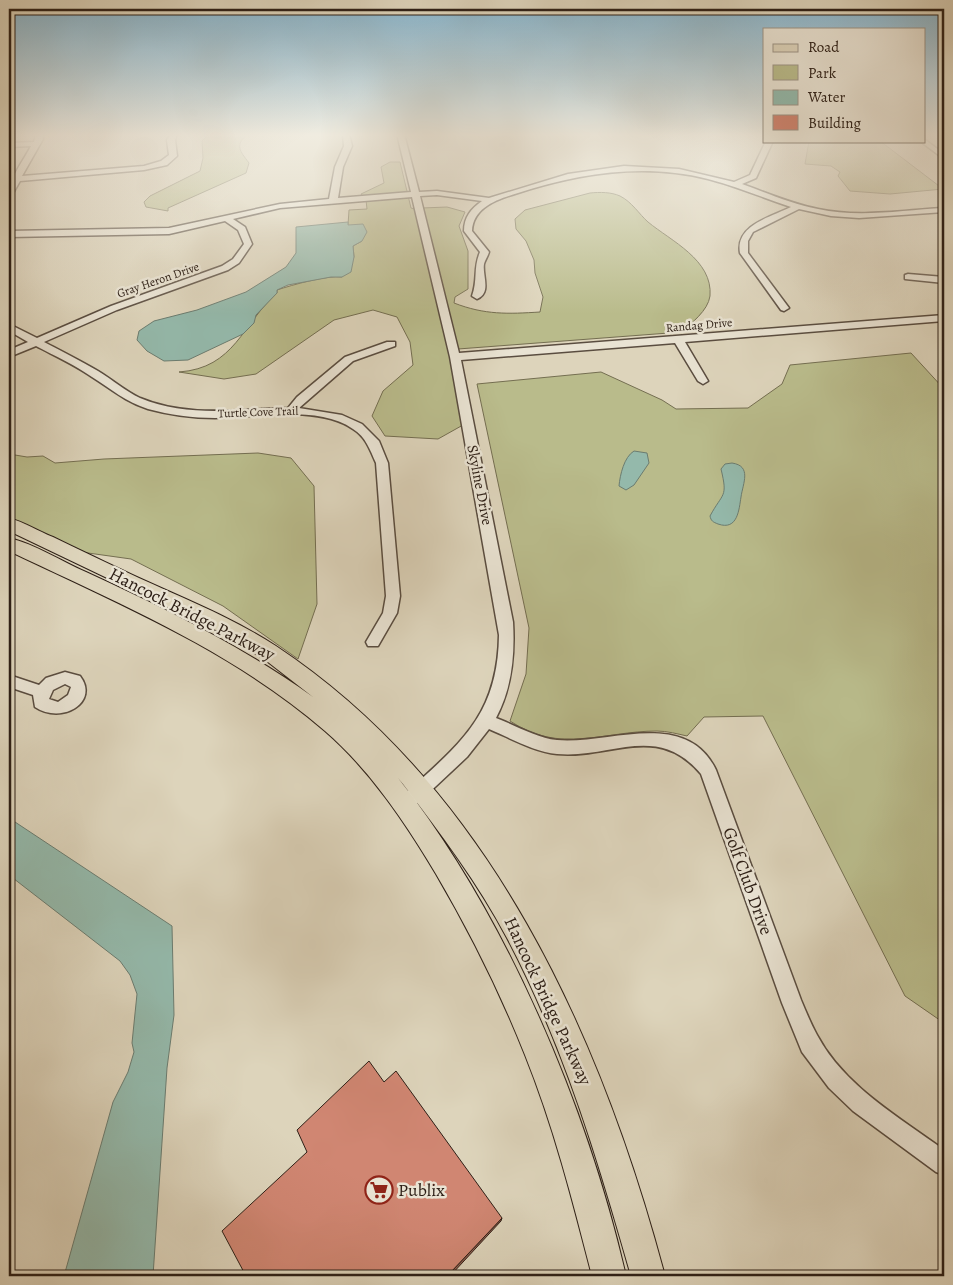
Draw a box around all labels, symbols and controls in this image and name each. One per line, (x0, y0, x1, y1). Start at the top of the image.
legend (763, 28, 926, 142)
text: Road (808, 37, 840, 57)
text: Park (808, 63, 837, 83)
text: Water (807, 87, 845, 107)
text: Building (808, 113, 861, 133)
street label: Gray Heron Drive (115, 258, 201, 302)
street label: Randag Drive (665, 314, 733, 336)
street label: Turtle Cove Trail (218, 403, 299, 421)
street label: Skyline Drive (462, 443, 498, 527)
street label: Hancock Bridge Parkway (105, 562, 280, 667)
street label: Golf Club Drive (717, 824, 779, 938)
street label: Hancock Bridge Parkway (498, 913, 598, 1090)
supermarket icon: Publix (364, 1175, 394, 1205)
place label: Publix (398, 1178, 445, 1202)

